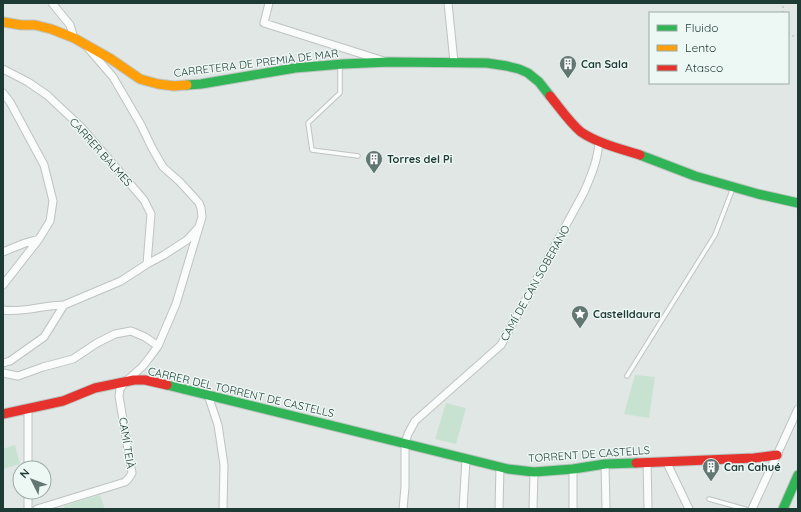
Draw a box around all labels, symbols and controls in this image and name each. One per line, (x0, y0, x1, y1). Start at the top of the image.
legend (649, 12, 789, 84)
text: Fluido (685, 20, 718, 35)
text: Lento (685, 40, 716, 55)
street label: CARRETERA DE PREMIÀ DE MAR (173, 46, 339, 80)
building icon: Can Sala (558, 54, 578, 79)
place label: Can Sala (581, 57, 628, 71)
text: Atasco (685, 60, 723, 75)
street label: CARRER BALMES (67, 115, 135, 189)
building icon: Torres del Pi (364, 149, 384, 174)
place label: Torres del Pi (387, 152, 452, 166)
street label: CAMÍ DE CAN SOBERANO (497, 223, 573, 343)
place icon: Castelldaura (570, 304, 590, 329)
place label: Castelldaura (593, 307, 661, 321)
street label: CARRER DEL TORRENT DE CASTELLS (147, 364, 335, 420)
street label: CAMÍ TEIÀ (116, 416, 138, 470)
street label: TORRENT DE CASTELLS (528, 443, 650, 465)
building icon: Can Cahué (701, 457, 721, 482)
north arrow (12, 460, 52, 500)
place label: Can Cahué (724, 460, 781, 474)
text: N (17, 466, 32, 481)

